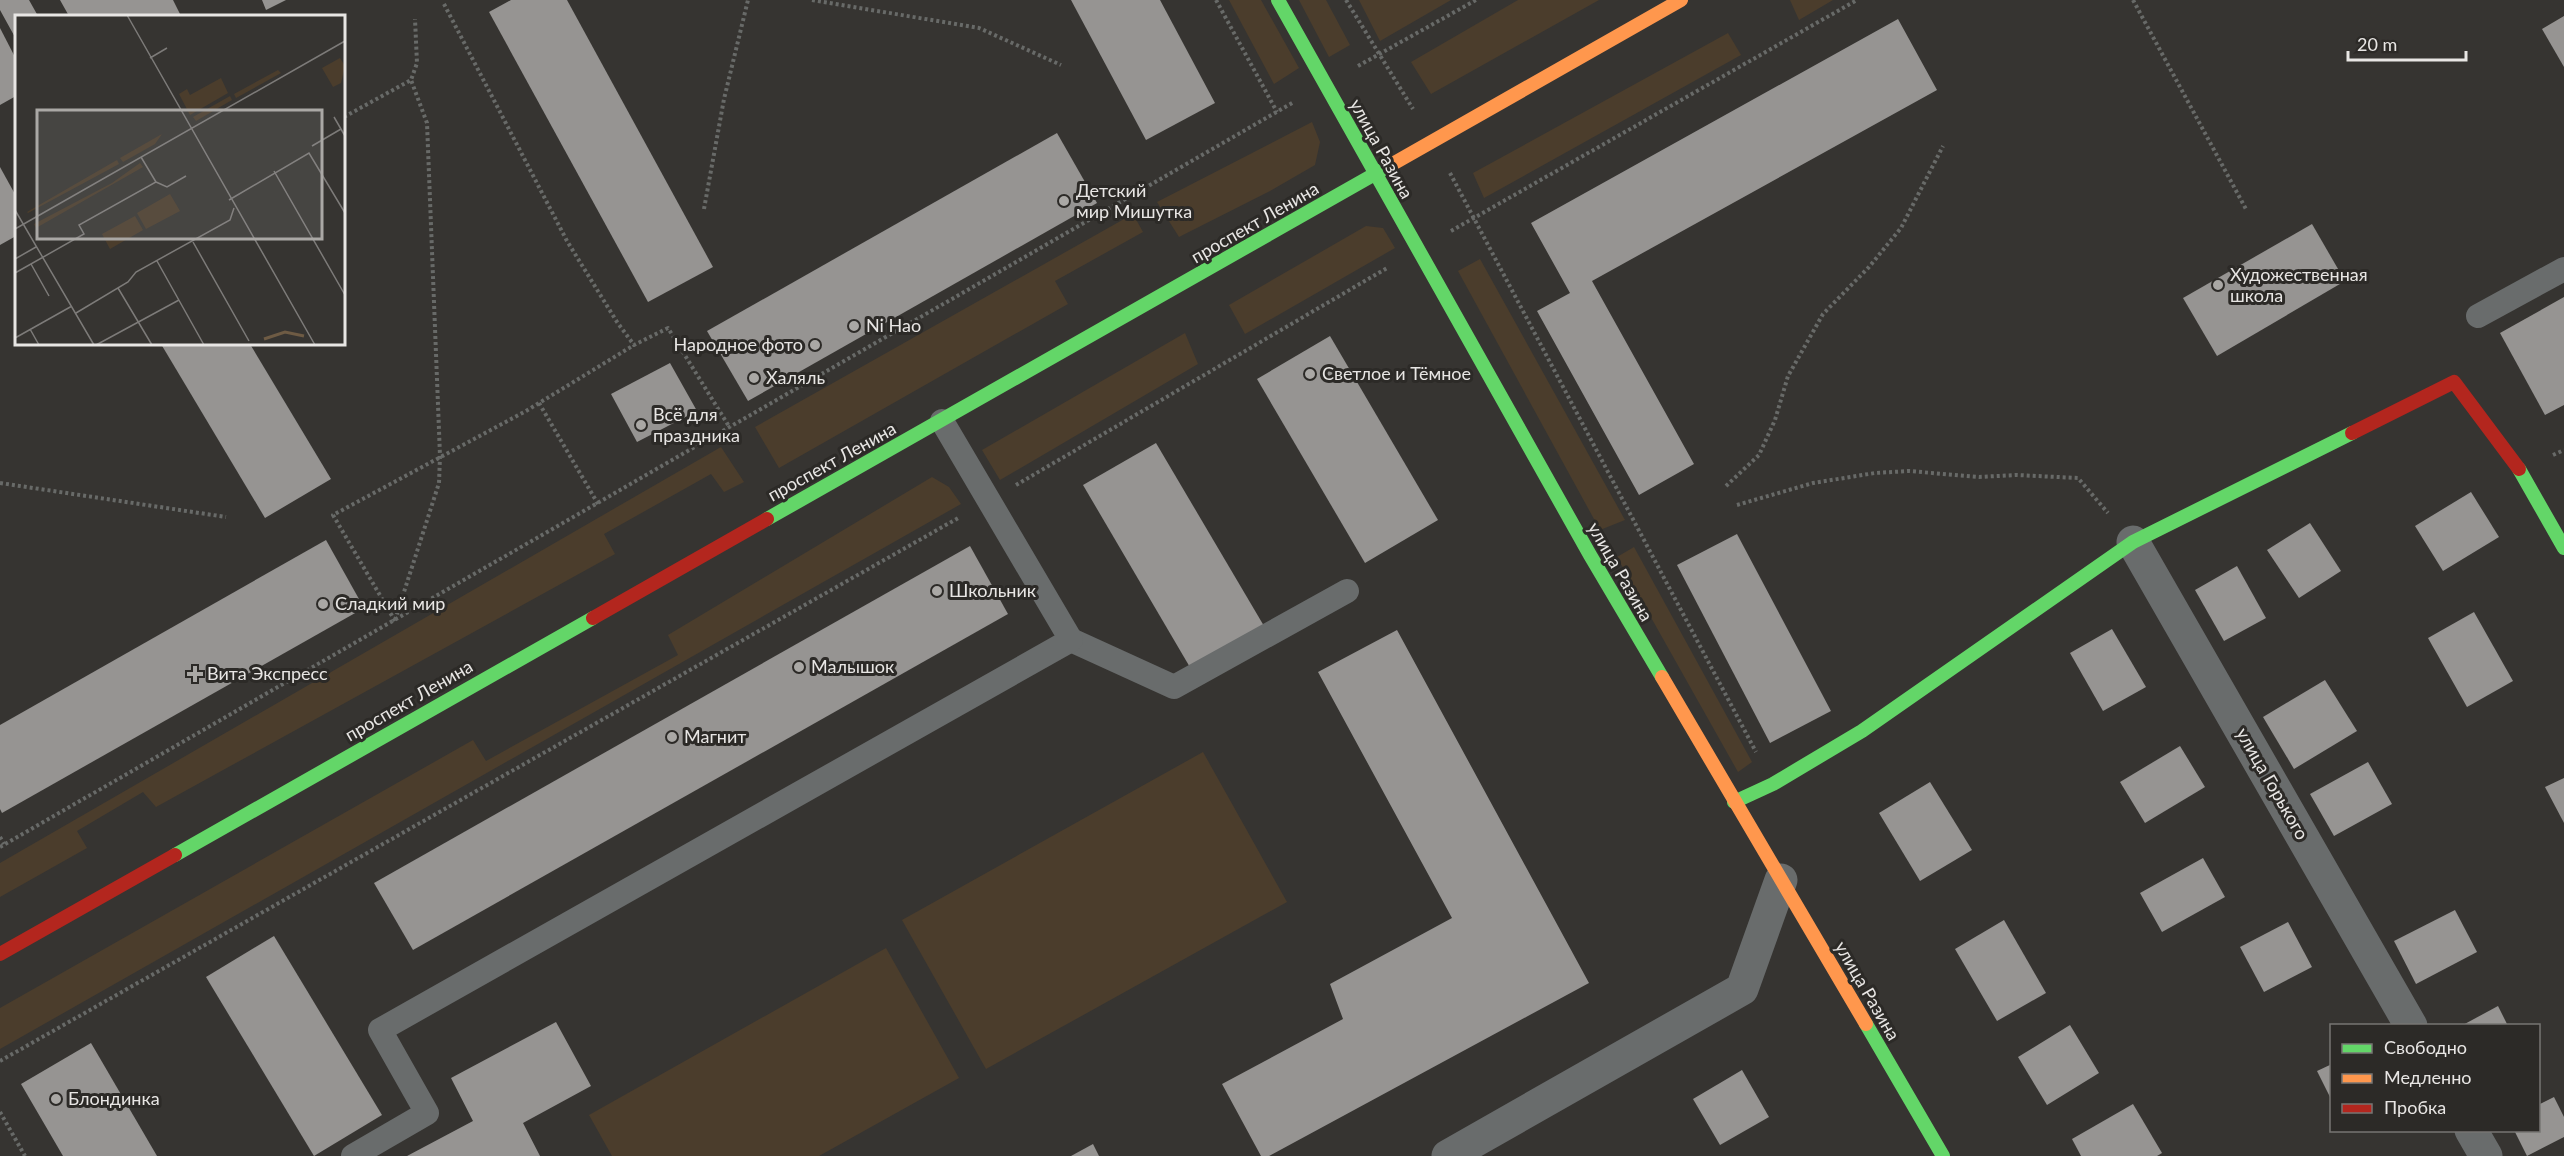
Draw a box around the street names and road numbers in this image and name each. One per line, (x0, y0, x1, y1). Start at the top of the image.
street label: улица Разина (1345, 95, 1418, 202)
street label: проспект Ленина (1187, 177, 1322, 268)
street label: проспект Ленина (763, 417, 900, 506)
street label: улица Разина (1584, 518, 1658, 625)
street label: проспект Ленина (341, 655, 476, 746)
street label: улица Горького (2232, 724, 2314, 843)
street label: улица Разина (1831, 937, 1905, 1044)

